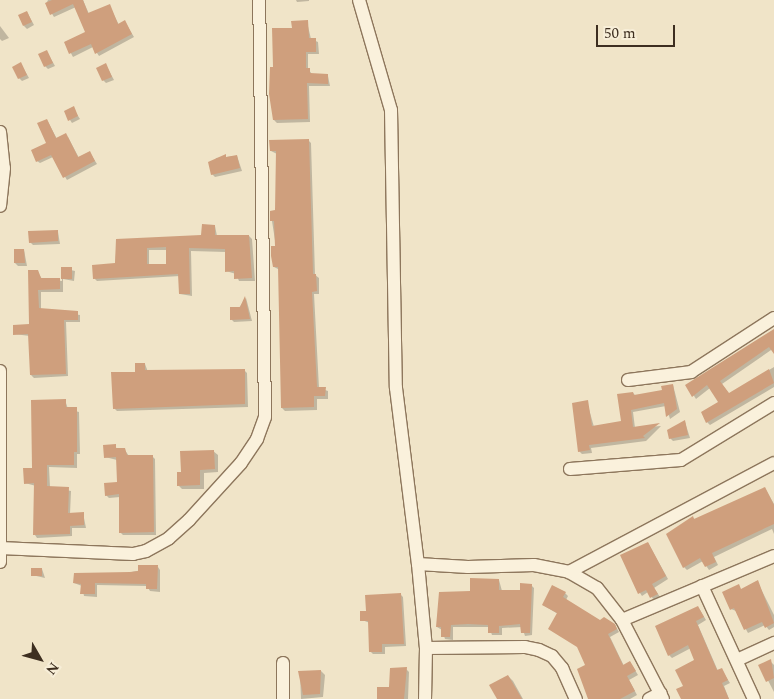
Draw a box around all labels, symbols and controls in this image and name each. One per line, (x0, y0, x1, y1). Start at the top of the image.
scale bar (599, 15, 678, 47)
text: 50 m (604, 22, 636, 45)
north arrow (15, 634, 65, 684)
text: N (40, 658, 64, 680)

